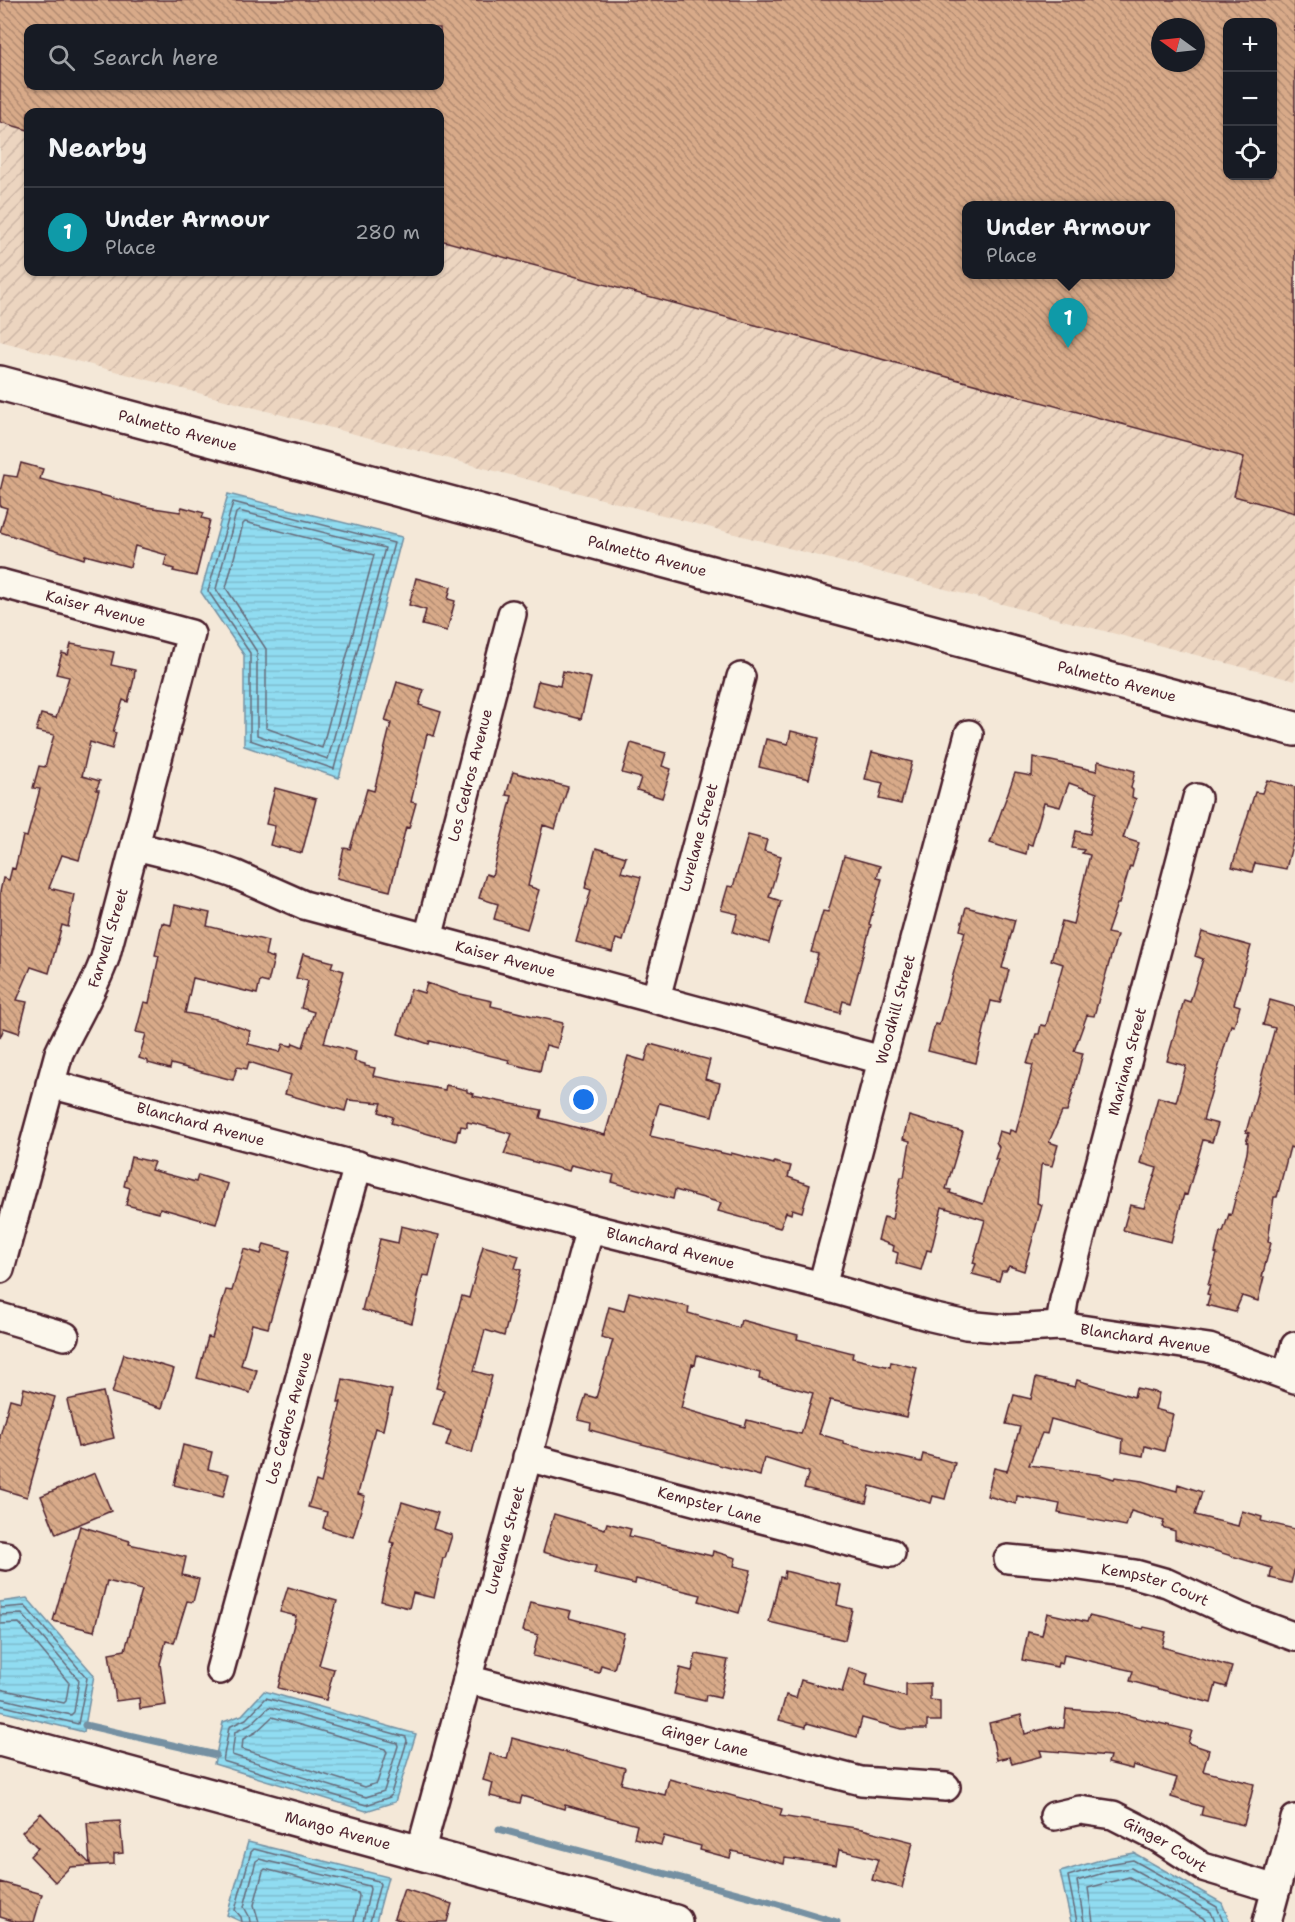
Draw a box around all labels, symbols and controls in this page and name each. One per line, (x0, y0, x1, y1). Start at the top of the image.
north arrow (1151, 18, 1205, 72)
map controls (1223, 18, 1277, 180)
button: + (1223, 18, 1277, 72)
search box (24, 24, 444, 90)
icon: search (45, 41, 78, 74)
text: Search here (93, 43, 219, 72)
button: − (1223, 72, 1277, 126)
button: locate (1223, 126, 1277, 180)
text: Nearby (48, 130, 147, 165)
popup (962, 201, 1175, 279)
text: Under Armour (105, 205, 270, 234)
text: Under Armour (986, 213, 1151, 242)
text: 1 (63, 219, 72, 245)
text: 280 m (355, 219, 420, 245)
text: Place (105, 234, 156, 260)
text: Place (986, 242, 1037, 268)
pin: 1 (1048, 298, 1088, 348)
street label: Palmetto Avenue (116, 405, 239, 456)
street label: Palmetto Avenue (586, 530, 709, 581)
street label: Kaiser Avenue (43, 586, 148, 632)
street label: Palmetto Avenue (1055, 656, 1179, 707)
street label: Los Cedros Avenue (443, 707, 497, 844)
street label: Lurelane Street (675, 781, 722, 894)
street label: Farwell Street (83, 886, 133, 990)
street label: Kaiser Avenue (453, 936, 558, 982)
street label: Woodhill Street (871, 952, 920, 1067)
street label: Mariana Street (1103, 1005, 1151, 1118)
your location (569, 1085, 598, 1114)
street label: Blanchard Avenue (134, 1098, 267, 1151)
street label: Blanchard Avenue (604, 1222, 737, 1274)
street label: Blanchard Avenue (1079, 1319, 1212, 1358)
street label: Los Cedros Avenue (261, 1350, 316, 1487)
street label: Kempster Lane (655, 1482, 764, 1529)
street label: Lurelane Street (481, 1484, 529, 1597)
street label: Kempster Court (1100, 1559, 1212, 1611)
street label: Ginger Lane (660, 1720, 751, 1761)
street label: Mango Avenue (283, 1807, 393, 1854)
street label: Ginger Court (1120, 1812, 1211, 1877)

